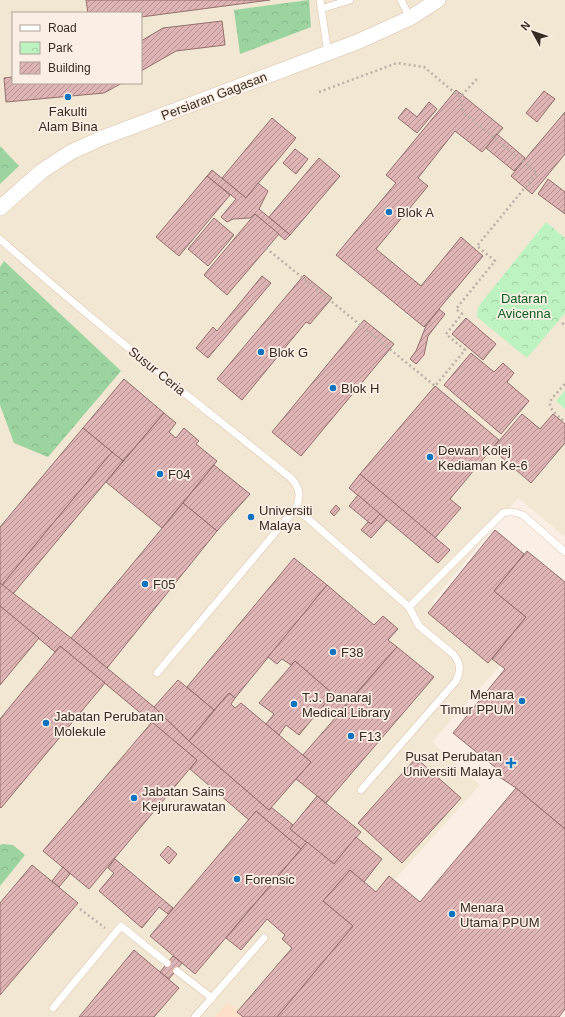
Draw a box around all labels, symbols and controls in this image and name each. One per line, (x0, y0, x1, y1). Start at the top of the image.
legend (12, 12, 142, 84)
north arrow (513, 12, 553, 52)
text: N (518, 19, 533, 32)
text: Road (48, 21, 77, 35)
text: Park (48, 41, 74, 55)
text: Building (48, 61, 91, 75)
street label: Persiaran Gagasan (159, 69, 269, 123)
marker: Fakulti Alam Bina (63, 92, 73, 102)
place label: Fakulti Alam Bina (38, 104, 98, 134)
place label: Blok A (397, 205, 434, 220)
marker: Blok A (384, 207, 394, 217)
park label: Dataran Avicenna (497, 291, 551, 321)
street label: Susur Ceria (126, 344, 189, 399)
place label: Blok G (269, 345, 308, 360)
marker: Blok G (256, 347, 266, 357)
place label: Blok H (341, 381, 379, 396)
marker: Blok H (328, 383, 338, 393)
place label: Dewan Kolej Kediaman Ke-6 (438, 443, 528, 473)
marker: Dewan Kolej Kediaman Ke-6 (425, 452, 435, 462)
place label: F04 (168, 467, 190, 482)
marker: F04 (155, 469, 165, 479)
place label: Universiti Malaya (259, 503, 313, 533)
marker: Universiti Malaya (246, 512, 256, 522)
place label: F05 (153, 577, 175, 592)
marker: F05 (140, 579, 150, 589)
place label: F38 (341, 645, 363, 660)
marker: F38 (328, 647, 338, 657)
place label: Menara Timur PPUM (440, 687, 515, 717)
place label: T.J. Danaraj Medical Library (302, 690, 391, 720)
marker: Menara Timur PPUM (517, 696, 527, 706)
marker: T.J. Danaraj Medical Library (289, 699, 299, 709)
place label: Jabatan Perubatan Molekule (54, 709, 164, 739)
marker: Jabatan Perubatan Molekule (41, 718, 51, 728)
place label: F13 (359, 729, 381, 744)
marker: F13 (346, 731, 356, 741)
place label: Pusat Perubatan Universiti Malaya (403, 749, 503, 779)
marker: Pusat Perubatan Universiti Malaya (505, 757, 517, 769)
place label: Jabatan Sains Kejururawatan (142, 784, 226, 814)
marker: Jabatan Sains Kejururawatan (129, 793, 139, 803)
place label: Forensic (245, 872, 295, 887)
marker: Forensic (232, 874, 242, 884)
place label: Menara Utama PPUM (460, 900, 539, 930)
marker: Menara Utama PPUM (447, 909, 457, 919)

